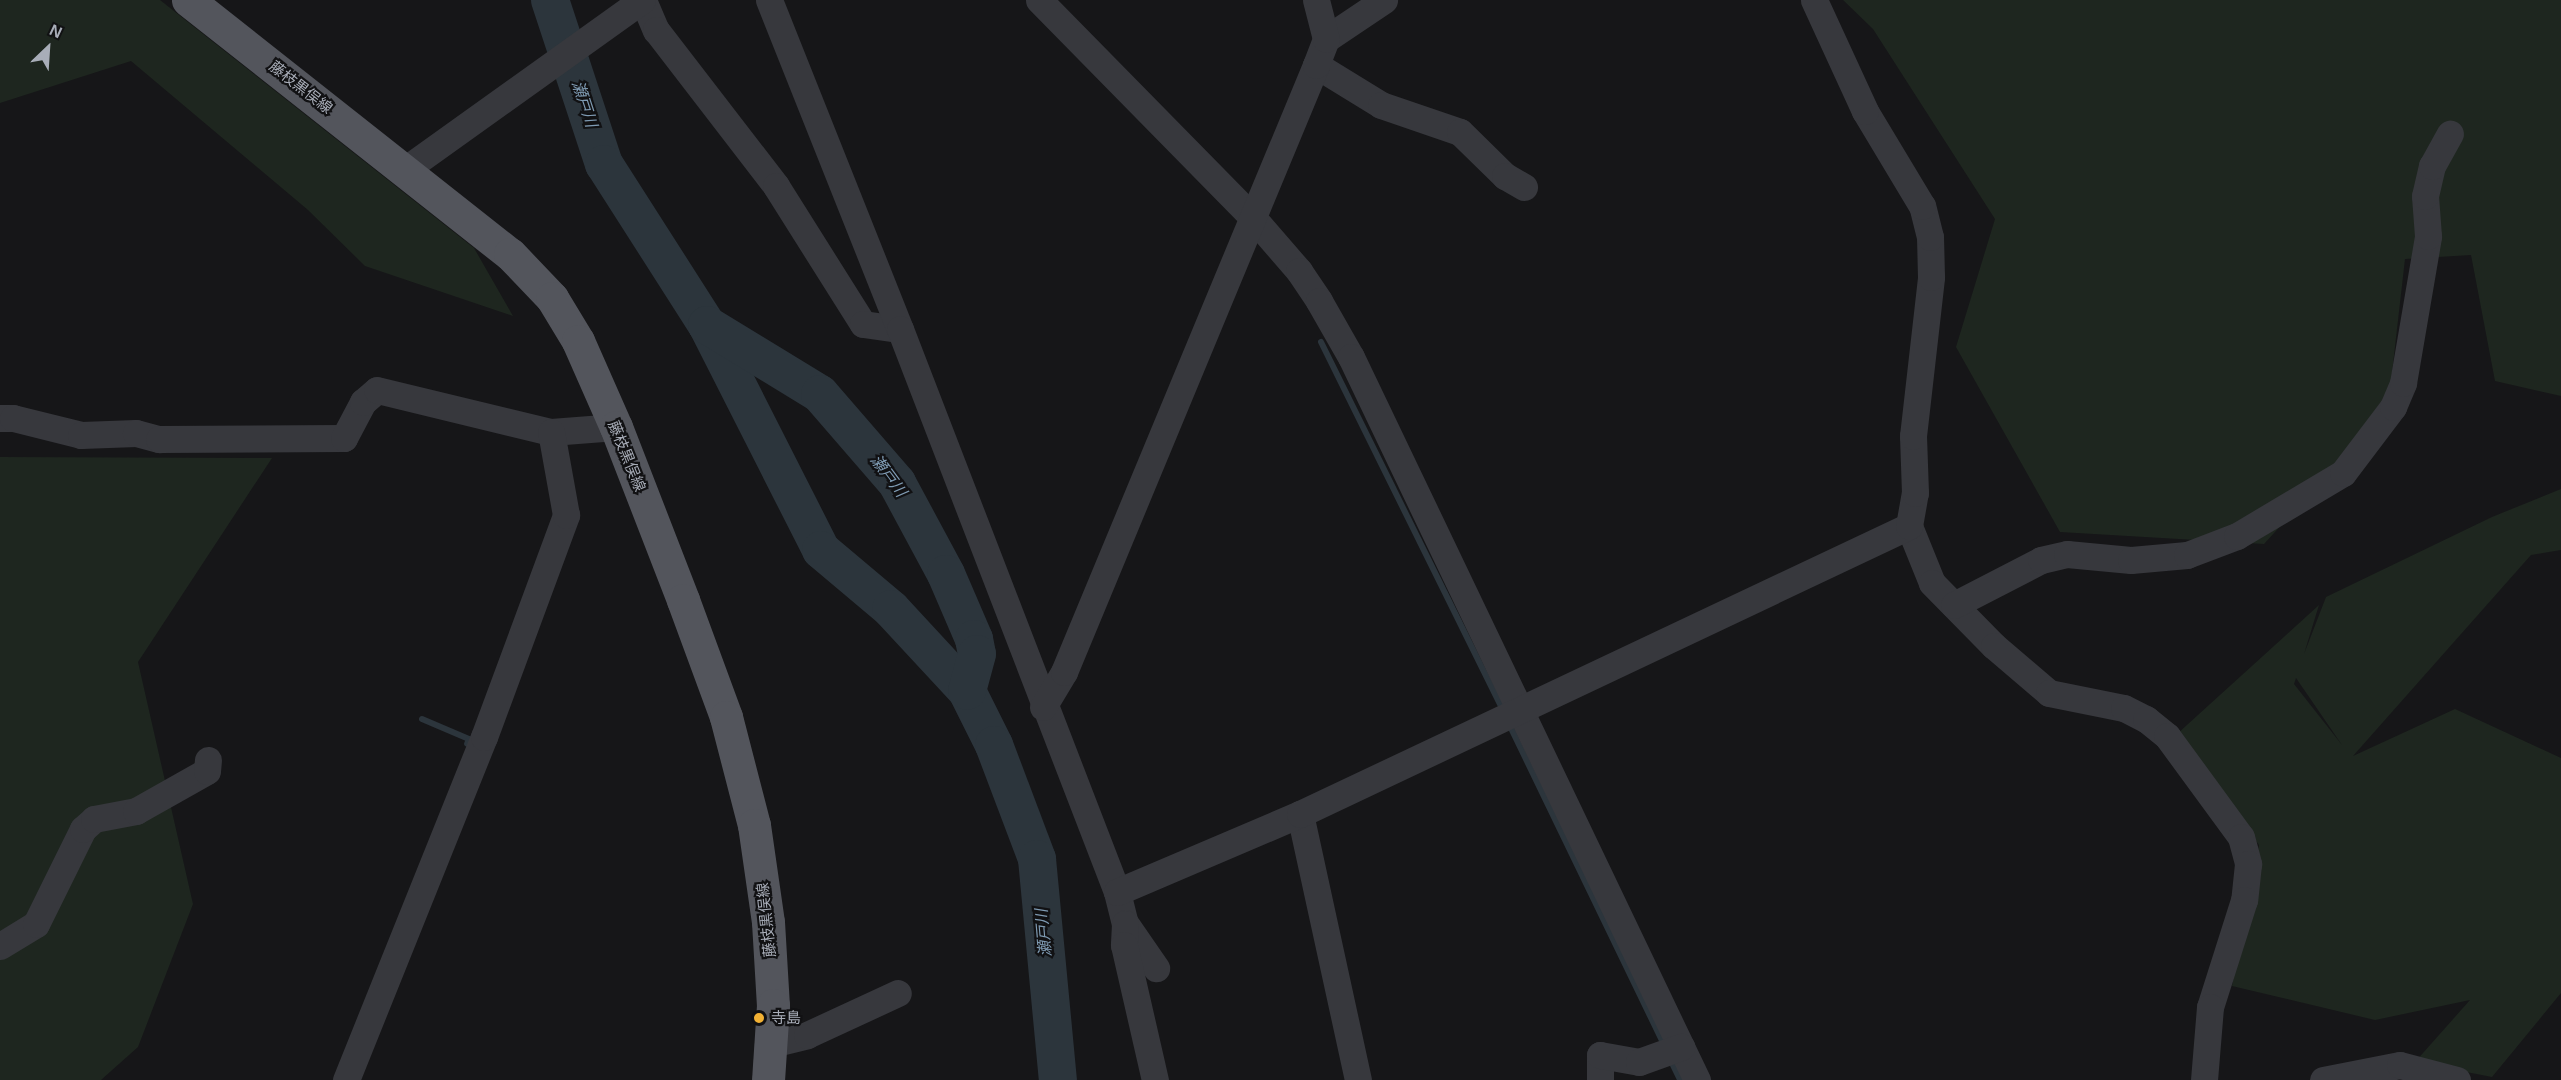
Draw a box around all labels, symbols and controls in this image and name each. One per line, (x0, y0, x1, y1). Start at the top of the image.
north arrow (18, 18, 78, 78)
text: N (47, 21, 65, 41)
street label: 藤枝黒俣線 (266, 57, 336, 117)
water label: 瀬戸川 (567, 78, 601, 130)
street label: 藤枝黒俣線 (605, 418, 649, 494)
water label: 瀬戸川 (866, 451, 910, 501)
street label: 藤枝黒俣線 (753, 882, 779, 958)
water label: 瀬戸川 (1032, 908, 1056, 958)
place label: 寺島 (771, 1009, 801, 1027)
marker: 寺島 (752, 1011, 766, 1025)

